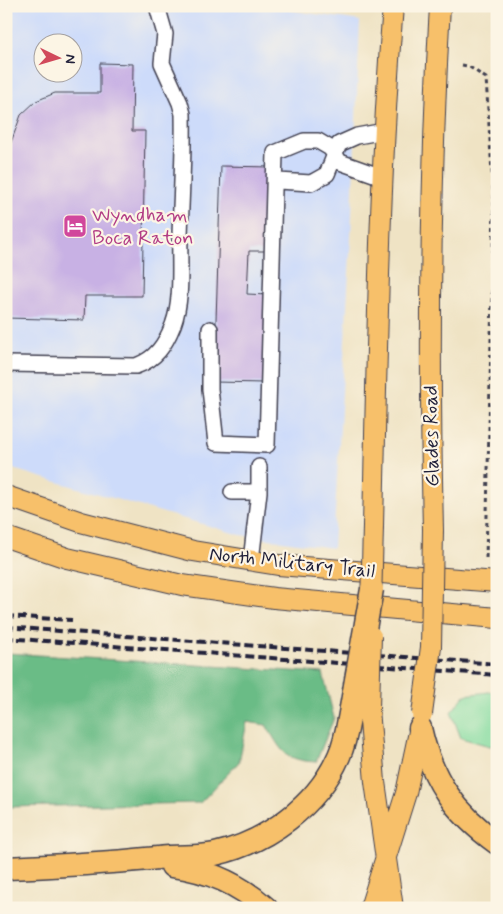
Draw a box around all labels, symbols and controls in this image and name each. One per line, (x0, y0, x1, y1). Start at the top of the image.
north arrow (32, 32, 82, 82)
text: N (61, 54, 79, 64)
place label: Wyndham Boca Raton (92, 202, 194, 252)
hotel icon: Wyndham Boca Raton (62, 213, 88, 239)
street label: Glades Road (418, 385, 446, 487)
street label: North Military Trail (208, 541, 376, 585)

